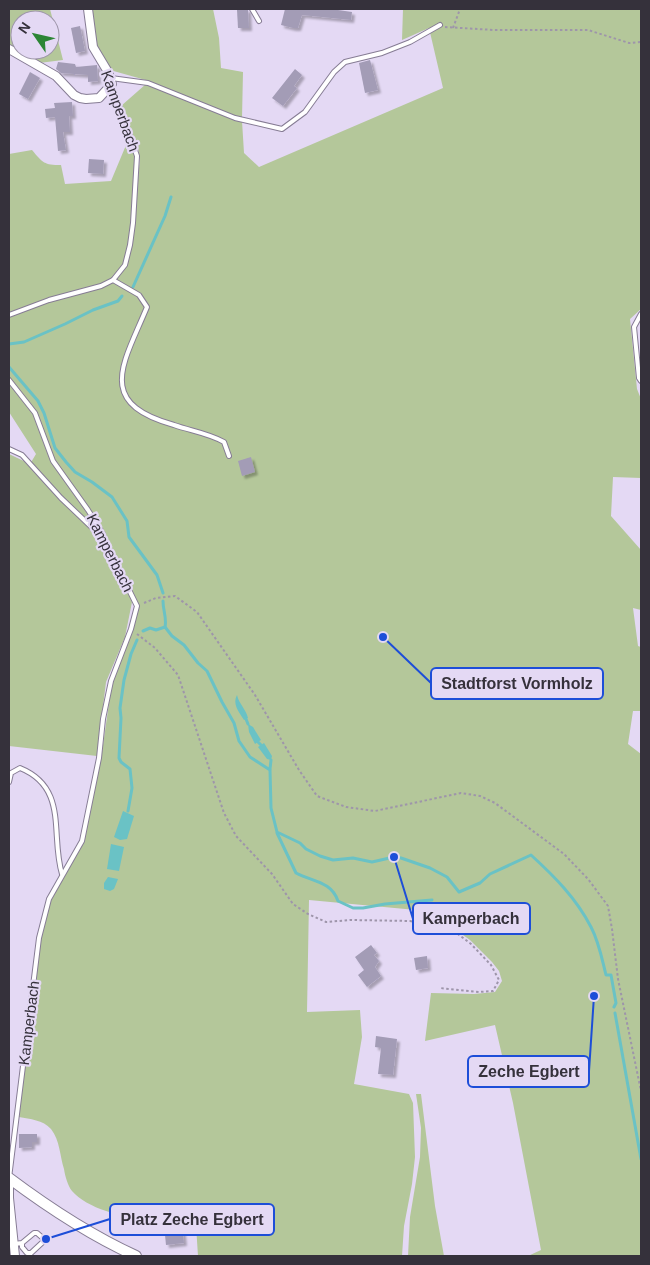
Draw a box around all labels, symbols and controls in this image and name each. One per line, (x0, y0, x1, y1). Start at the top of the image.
north arrow (10, 10, 60, 60)
text: N (15, 19, 34, 36)
street label: Kamperbach (98, 68, 143, 154)
street label: Kamperbach (84, 511, 137, 595)
callout: Stadtforst Vormholz (431, 668, 603, 699)
text: Stadtforst Vormholz (441, 675, 593, 692)
callout: Kamperbach (413, 903, 530, 934)
text: Kamperbach (423, 910, 519, 927)
street label: Kamperbach (15, 980, 42, 1066)
callout: Zeche Egbert (468, 1056, 589, 1087)
text: Zeche Egbert (478, 1063, 580, 1080)
callout: Platz Zeche Egbert (110, 1204, 274, 1235)
text: Platz Zeche Egbert (120, 1211, 264, 1228)

